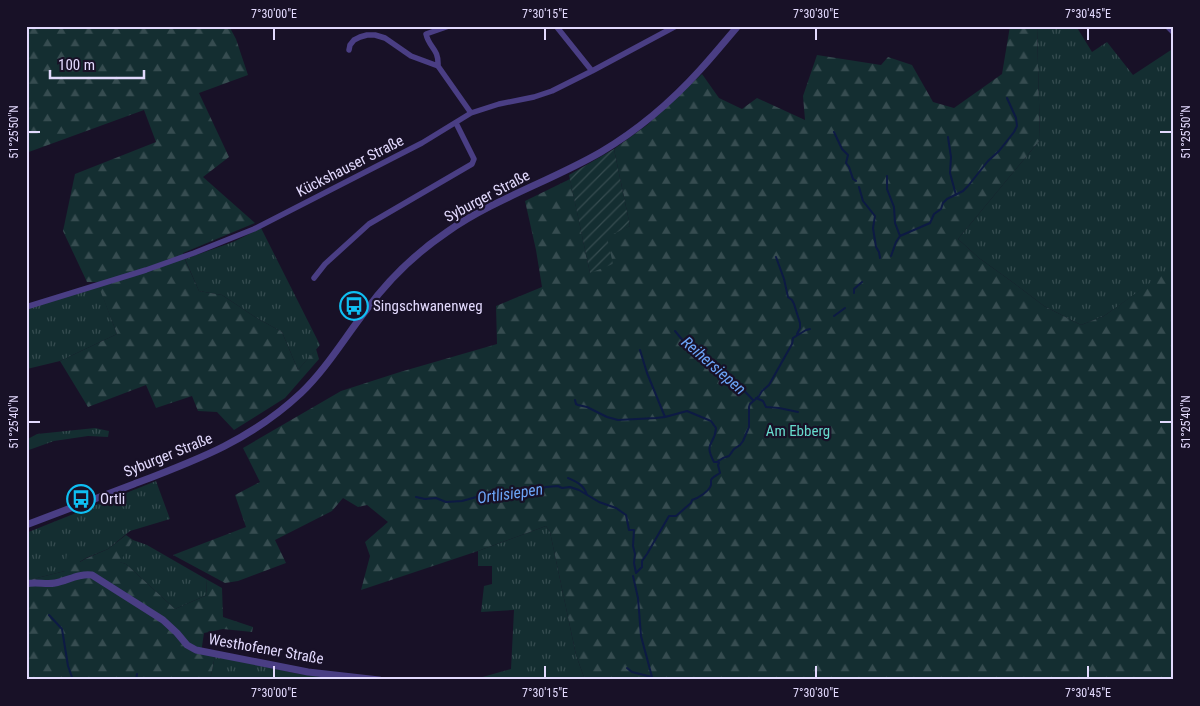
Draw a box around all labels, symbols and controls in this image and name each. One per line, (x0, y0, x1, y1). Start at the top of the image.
text: 7°30'00"E (251, 7, 297, 21)
text: 7°30'15"E (522, 7, 568, 21)
text: 7°30'30"E (793, 7, 839, 21)
text: 7°30'45"E (1065, 7, 1111, 21)
scale bar (50, 48, 144, 80)
text: 100 m (58, 56, 95, 74)
text: 51°25'50"N (7, 105, 21, 159)
text: 51°25'50"N (1179, 105, 1193, 159)
street label: Kückshauser Straße (293, 131, 407, 201)
street label: Syburger Straße (441, 166, 533, 226)
bus stop icon: Singschwanenweg (339, 291, 369, 321)
place label: Singschwanenweg (373, 297, 483, 315)
water label: Reihersiepen (678, 332, 750, 398)
text: 51°25'40"N (7, 395, 21, 449)
text: 51°25'40"N (1179, 395, 1193, 449)
park label: Am Ebberg (766, 422, 830, 440)
street label: Syburger Straße (121, 429, 215, 481)
water label: Ortlisiepen (476, 479, 544, 508)
bus stop icon: Ortli (66, 484, 96, 514)
place label: Ortli (100, 490, 125, 508)
street label: Westhofener Straße (207, 630, 325, 668)
text: 7°30'00"E (251, 686, 297, 700)
text: 7°30'15"E (522, 686, 568, 700)
text: 7°30'30"E (793, 686, 839, 700)
text: 7°30'45"E (1065, 686, 1111, 700)

